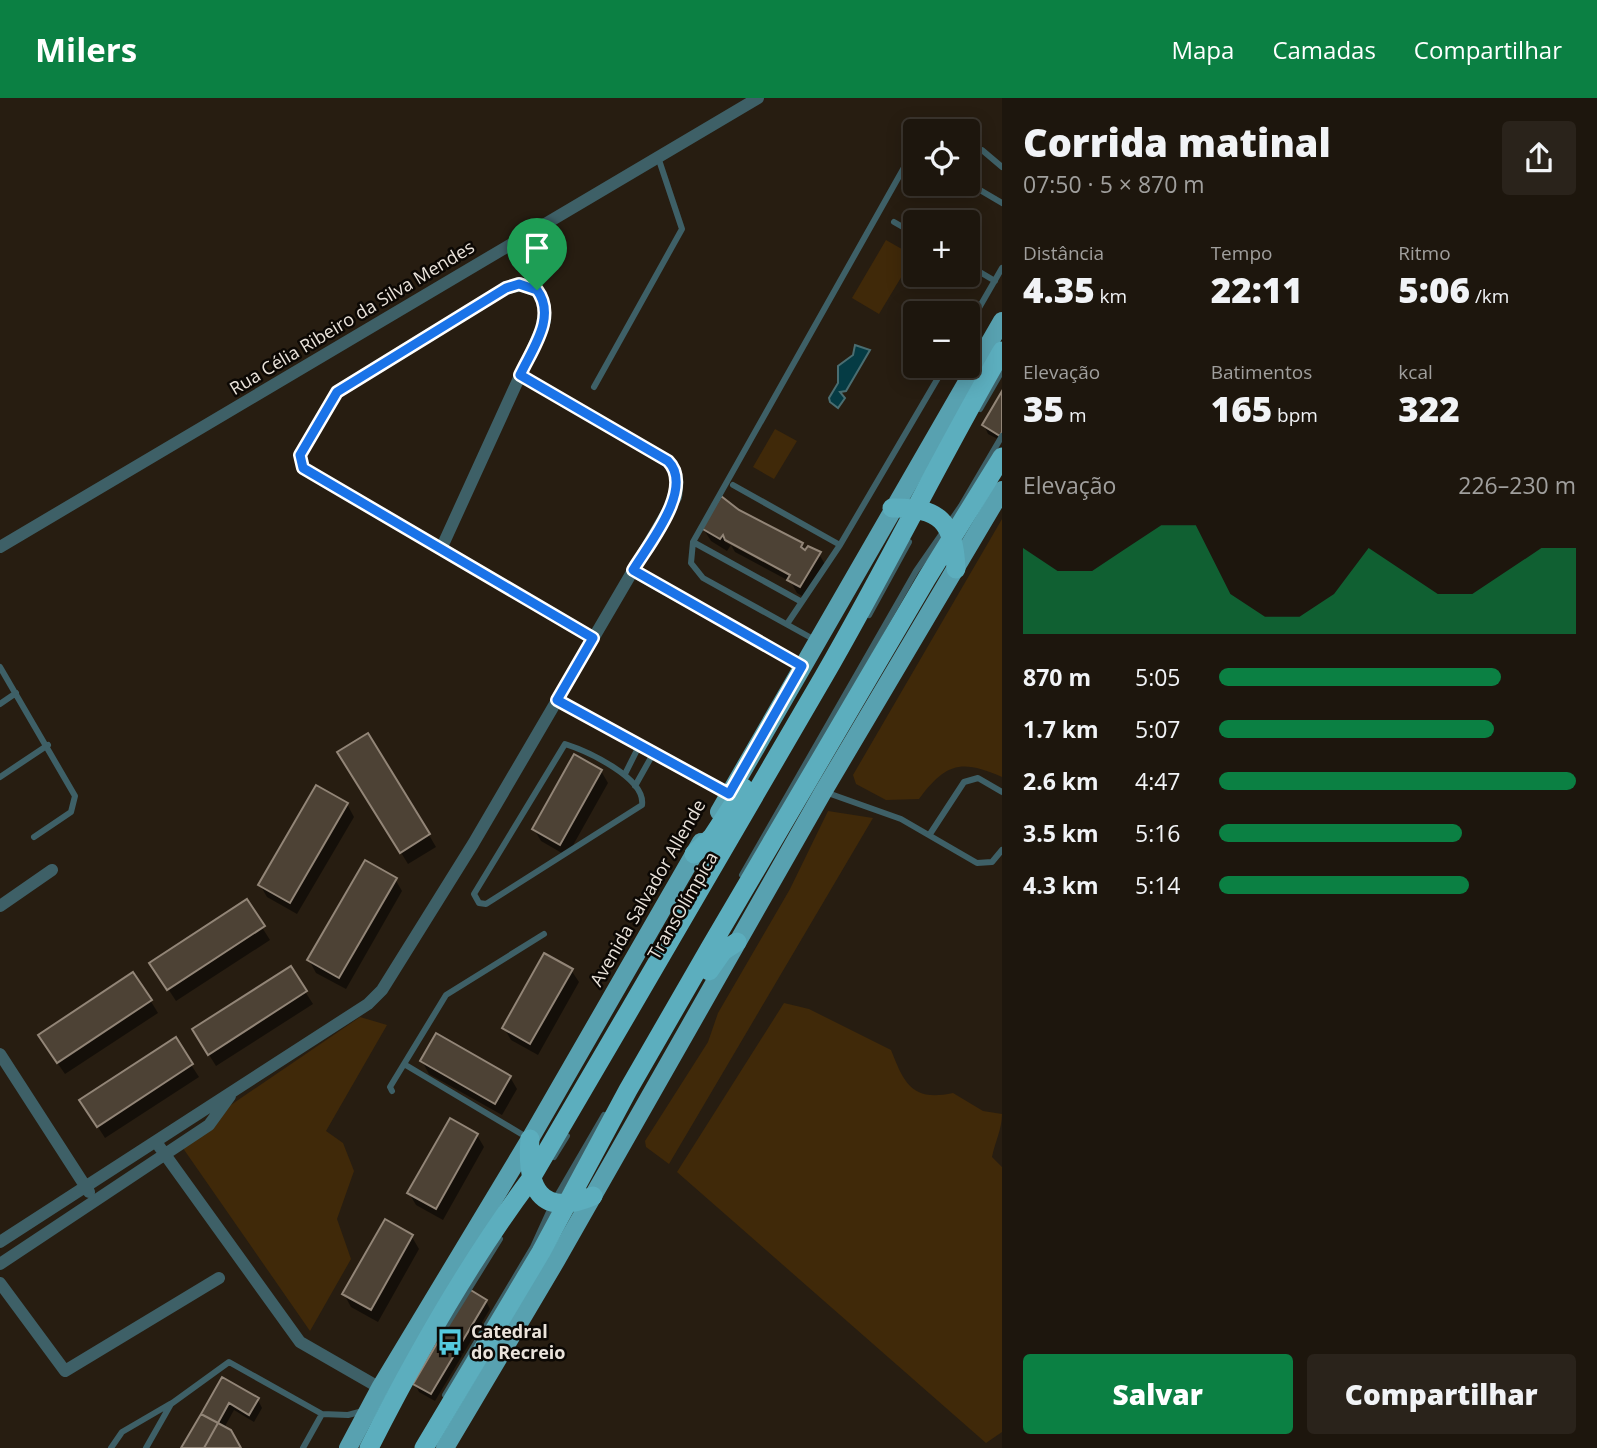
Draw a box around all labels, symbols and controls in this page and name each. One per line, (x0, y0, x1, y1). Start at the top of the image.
text: Milers (35, 27, 137, 72)
text: Mapa (1171, 33, 1234, 66)
text: Camadas (1272, 33, 1376, 66)
text: Compartilhar (1414, 33, 1562, 66)
text: Corrida matinal (1023, 116, 1331, 168)
map controls (903, 119, 980, 378)
button: locate (903, 119, 980, 196)
button: share (1502, 121, 1576, 195)
text: 07:50 · 5 × 870 m (1023, 168, 1205, 200)
button: + (903, 210, 980, 287)
pin (507, 218, 567, 290)
icon: arrive (518, 229, 556, 267)
street label: Rua Célia Ribeiro da Silva Mendes (225, 234, 478, 400)
text: Distância (1023, 240, 1104, 266)
text: Tempo (1211, 240, 1272, 266)
text: Ritmo (1398, 240, 1451, 266)
text: 4.35 (1023, 266, 1095, 313)
text: 22:11 (1211, 266, 1303, 313)
text: 5:06 (1398, 266, 1470, 313)
text: km (1095, 283, 1127, 309)
text: /km (1470, 283, 1509, 309)
button: − (903, 301, 980, 378)
text: Elevação (1023, 359, 1100, 385)
text: Batimentos (1211, 359, 1312, 385)
text: kcal (1398, 359, 1433, 385)
text: 35 (1023, 385, 1064, 432)
text: 165 (1211, 385, 1272, 432)
text: 322 (1398, 385, 1460, 432)
text: m (1064, 402, 1087, 428)
text: bpm (1272, 402, 1318, 428)
text: Elevação (1023, 469, 1116, 501)
text: 226–230 m (1458, 469, 1576, 501)
text: 870 m (1023, 661, 1091, 693)
text: 5:05 (1135, 661, 1181, 693)
text: 1.7 km (1023, 713, 1099, 745)
text: 5:07 (1135, 713, 1181, 745)
text: 2.6 km (1023, 765, 1099, 797)
text: 4:47 (1135, 765, 1181, 797)
street label: Avenida Salvador Allende (584, 795, 710, 990)
text: 3.5 km (1023, 817, 1099, 849)
text: 5:16 (1135, 817, 1181, 849)
street label: TransOlímpica (642, 847, 723, 964)
text: 4.3 km (1023, 869, 1099, 901)
text: 5:14 (1135, 869, 1181, 901)
place label: Catedral do Recreio (471, 1319, 565, 1364)
bus stop icon: Catedral do Recreio (435, 1327, 465, 1357)
button: Salvar (1023, 1354, 1293, 1434)
button: Compartilhar (1307, 1354, 1576, 1434)

